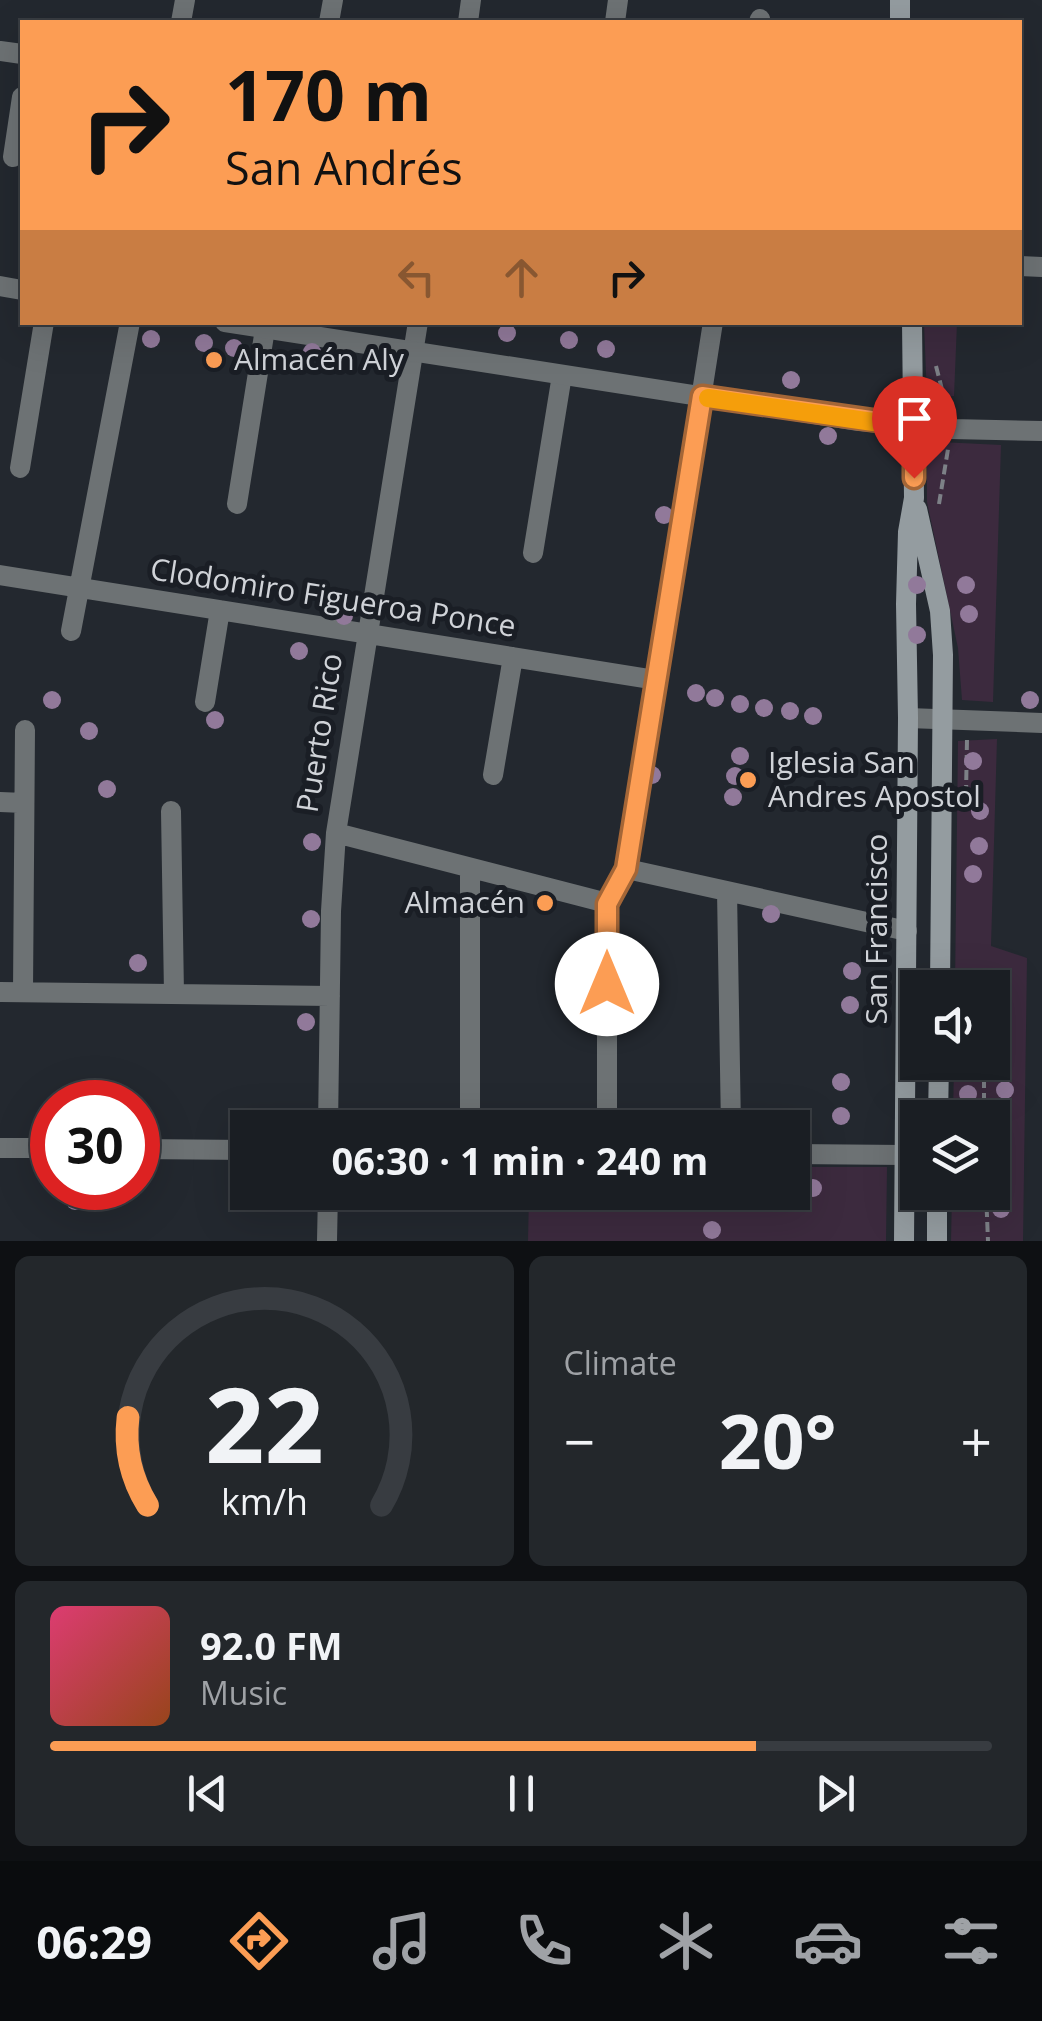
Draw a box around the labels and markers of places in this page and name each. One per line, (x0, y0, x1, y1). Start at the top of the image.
place label: Almacén Aly (234, 338, 405, 379)
marker: Almacén Aly (203, 349, 225, 371)
pin (872, 376, 957, 479)
place label: Iglesia San Andres Apostol (768, 741, 981, 816)
marker: Iglesia San Andres Apostol (737, 769, 759, 791)
place label: Almacén (404, 881, 525, 922)
marker: Almacén (534, 892, 556, 914)

